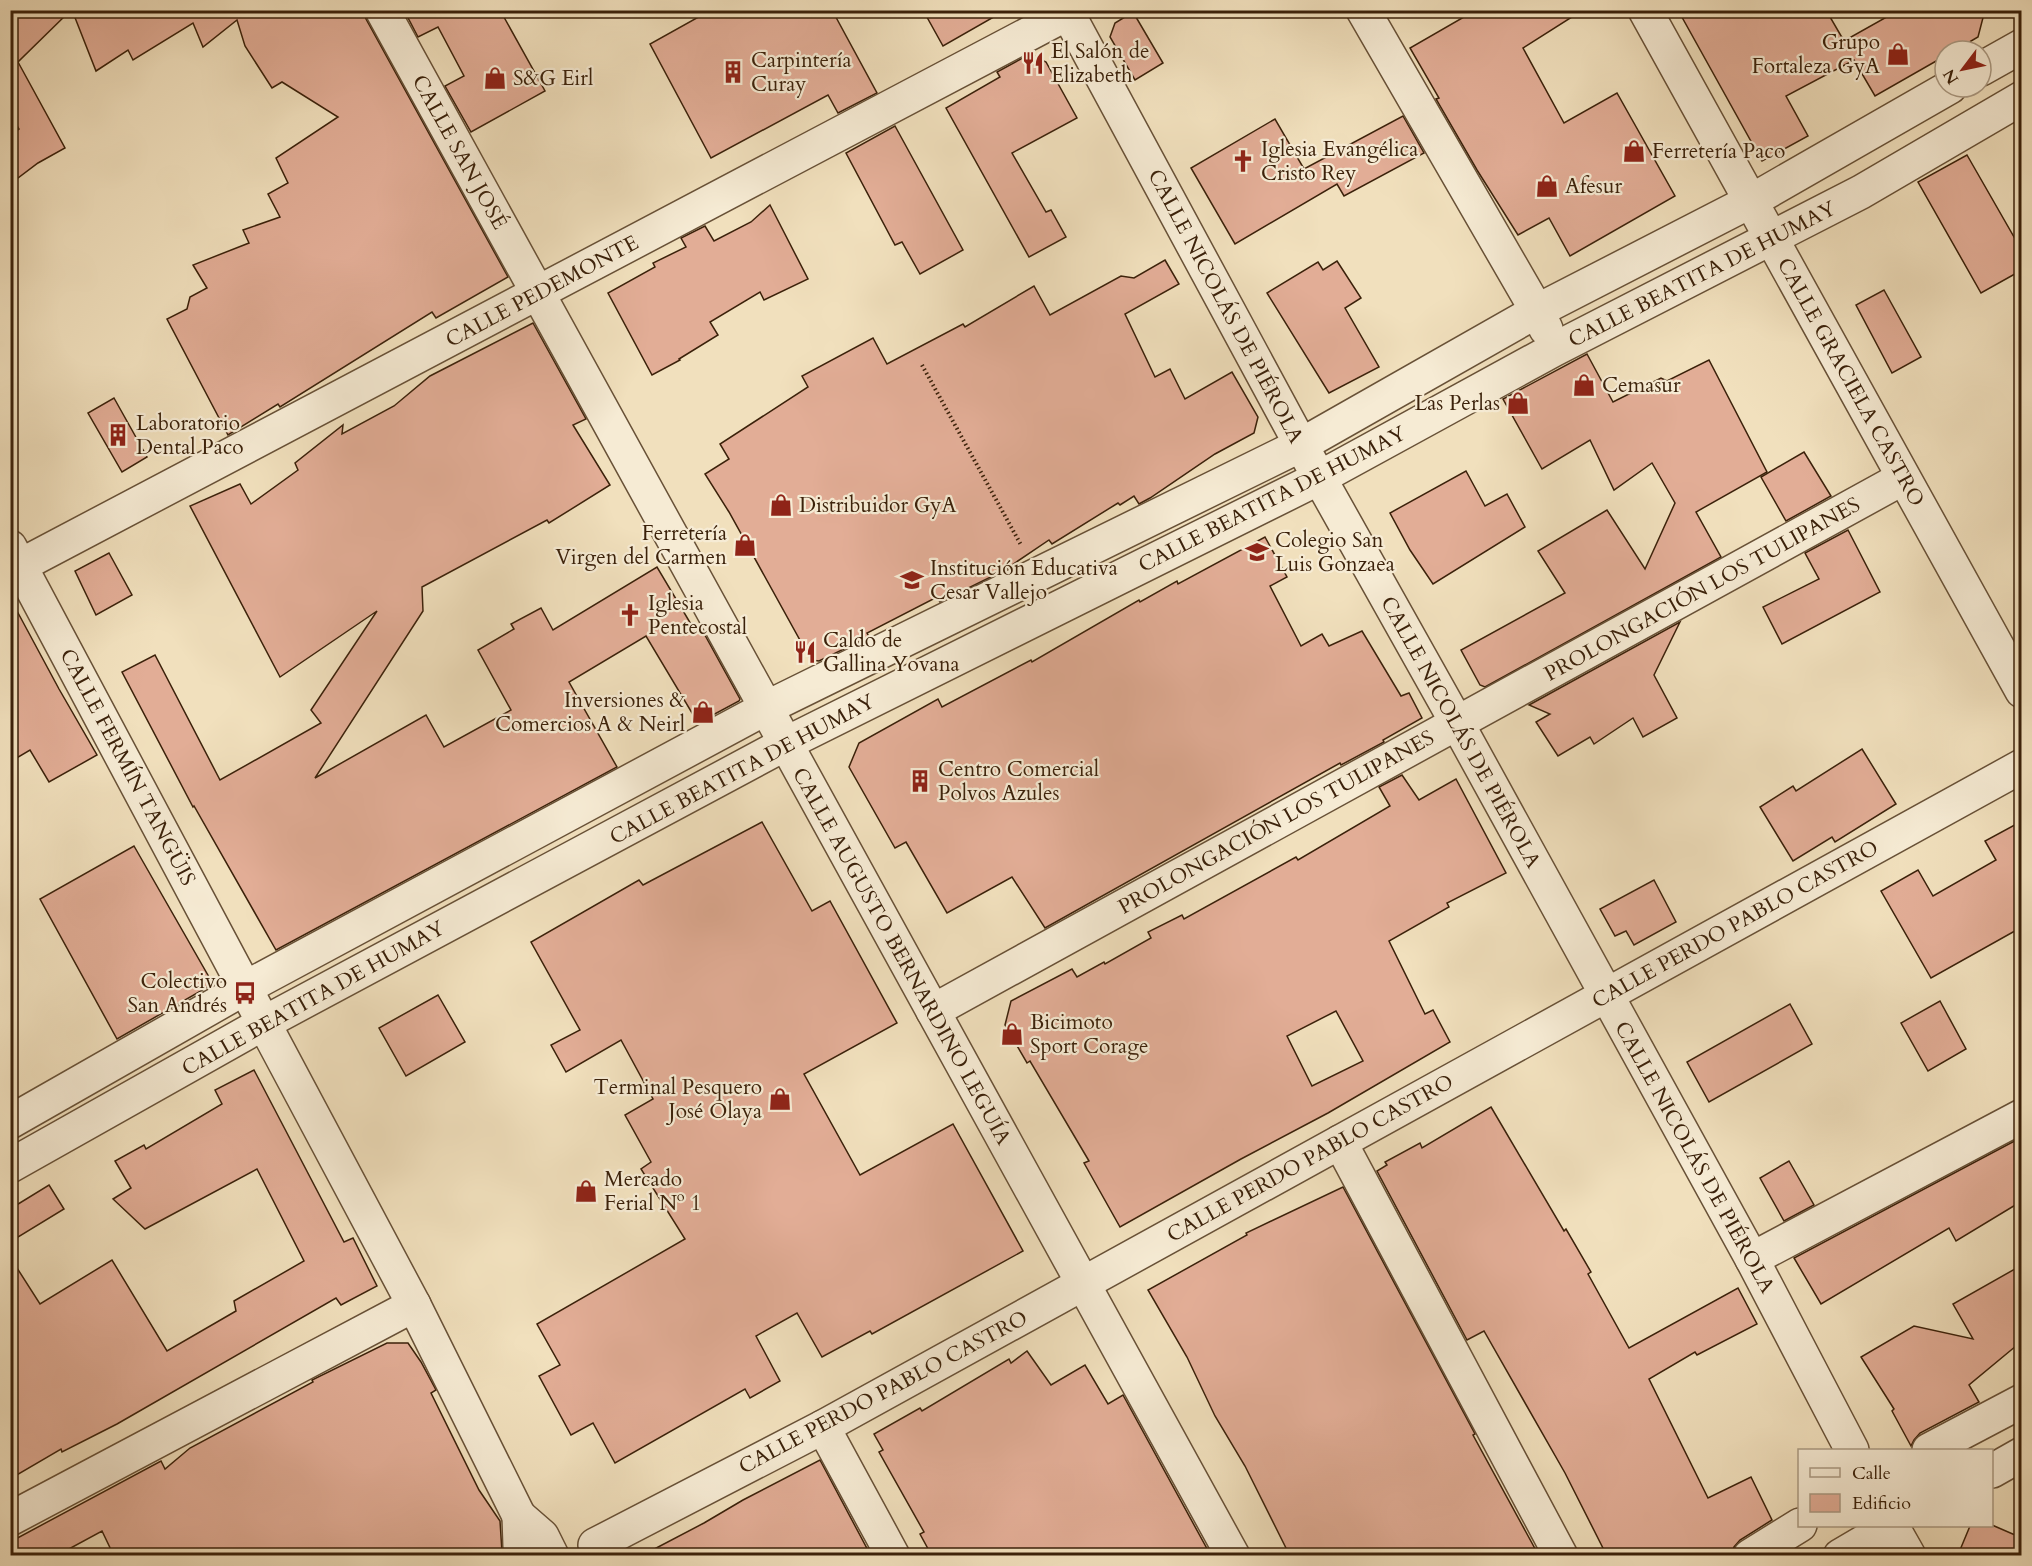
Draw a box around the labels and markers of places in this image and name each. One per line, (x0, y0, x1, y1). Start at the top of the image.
place label: Grupo Fortaleza GyA (1752, 28, 1880, 81)
place label: El Salón de Elizabeth (1051, 37, 1150, 90)
shop icon: Grupo Fortaleza GyA (1885, 41, 1911, 67)
place label: Carpintería Curay (751, 46, 852, 99)
restaurant icon: El Salón de Elizabeth (1020, 50, 1046, 76)
building icon: Carpintería Curay (720, 59, 746, 85)
place label: S&G Eirl (513, 64, 593, 93)
shop icon: S&G Eirl (482, 65, 508, 91)
place label: Iglesia Evangélica Cristo Rey (1261, 135, 1418, 188)
place label: Ferretería Paco (1652, 137, 1785, 166)
shop icon: Ferretería Paco (1621, 138, 1647, 164)
church icon: Iglesia Evangélica Cristo Rey (1230, 148, 1256, 174)
place label: Afesur (1565, 172, 1622, 201)
shop icon: Afesur (1534, 173, 1560, 199)
place label: Cemasur (1602, 371, 1681, 400)
shop icon: Cemasur (1571, 372, 1597, 398)
place label: Las Perlas (1415, 389, 1500, 418)
shop icon: Las Perlas (1505, 390, 1531, 416)
place label: Laboratorio Dental Paco (136, 409, 244, 462)
building icon: Laboratorio Dental Paco (105, 422, 131, 448)
place label: Distribuidor GyA (799, 491, 956, 520)
shop icon: Distribuidor GyA (768, 492, 794, 518)
place label: Ferretería Virgen del Carmen (555, 519, 727, 572)
place label: Colegio San Luis Gonzaea (1275, 526, 1395, 579)
shop icon: Ferretería Virgen del Carmen (732, 532, 758, 558)
school or university icon: Colegio San Luis Gonzaea (1244, 539, 1270, 565)
place label: Institución Educativa Cesar Vallejo (930, 554, 1118, 607)
school or university icon: Institución Educativa Cesar Vallejo (899, 567, 925, 593)
place label: Iglesia Pentecostal (648, 589, 747, 642)
church icon: Iglesia Pentecostal (617, 602, 643, 628)
place label: Caldo de Gallina Yovana (823, 626, 960, 679)
restaurant icon: Caldo de Gallina Yovana (792, 639, 818, 665)
place label: Inversiones & Comercios A & Neirl (495, 686, 685, 739)
shop icon: Inversiones & Comercios A & Neirl (690, 699, 716, 725)
place label: Centro Comercial Polvos Azules (938, 755, 1099, 808)
building icon: Centro Comercial Polvos Azules (907, 768, 933, 794)
place label: Colectivo San Andrés (128, 967, 227, 1020)
bus stop icon: Colectivo San Andrés (232, 980, 258, 1006)
place label: Bicimoto Sport Corage (1030, 1008, 1148, 1061)
shop icon: Bicimoto Sport Corage (999, 1021, 1025, 1047)
place label: Terminal Pesquero José Olaya (593, 1073, 762, 1126)
shop icon: Terminal Pesquero José Olaya (767, 1086, 793, 1112)
place label: Mercado Ferial Nº 1 (604, 1165, 701, 1218)
shop icon: Mercado Ferial Nº 1 (573, 1178, 599, 1204)

